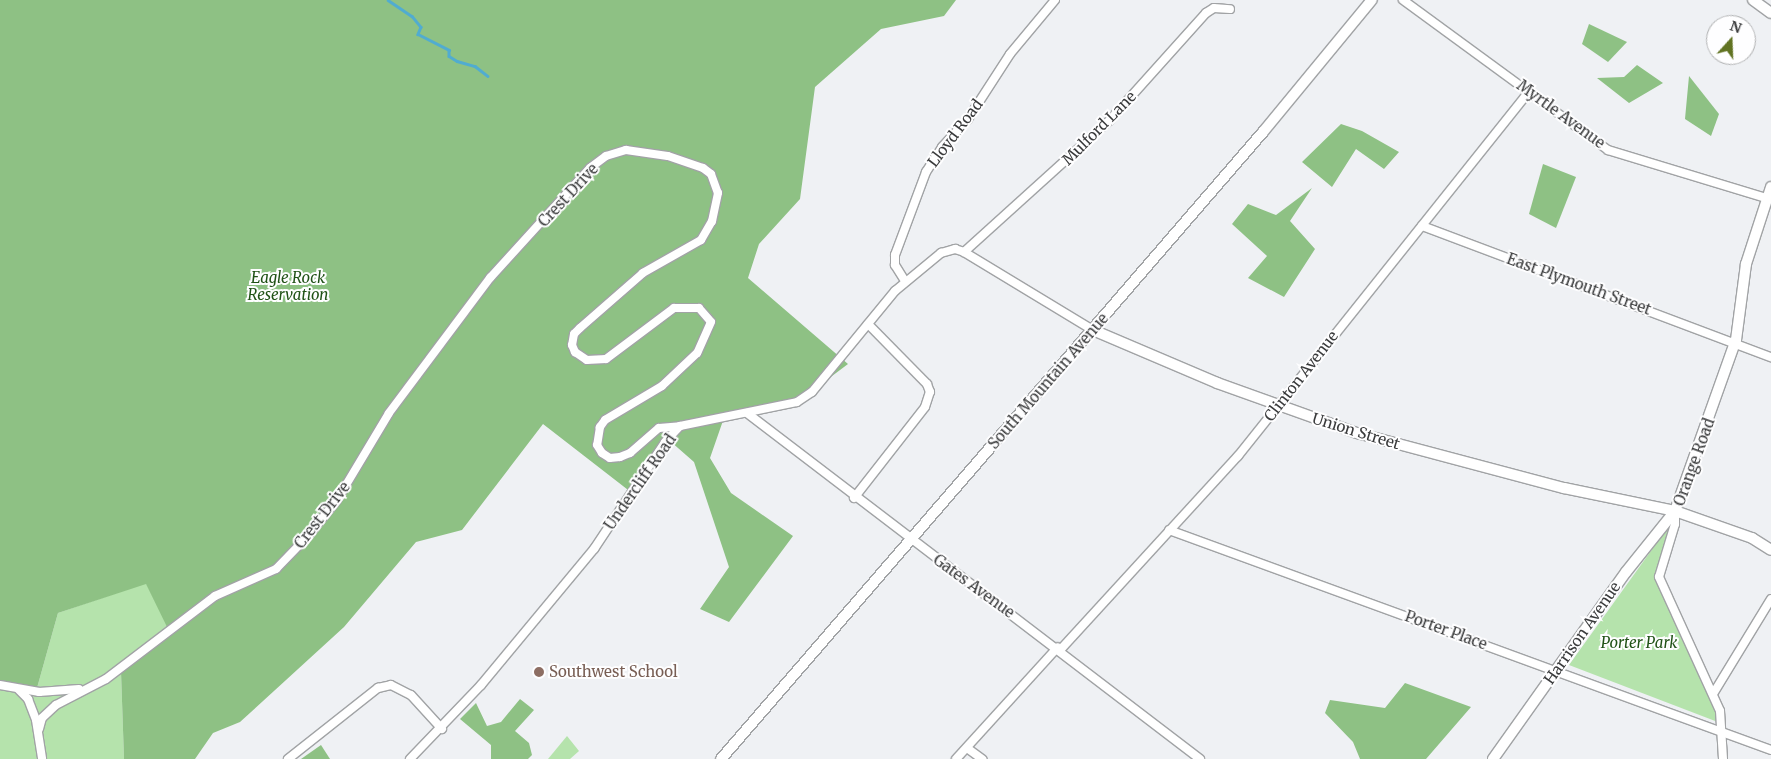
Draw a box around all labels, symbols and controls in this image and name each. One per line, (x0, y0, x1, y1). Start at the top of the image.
north arrow (1706, 15, 1756, 65)
text: N (1728, 16, 1744, 37)
street label: Myrtle Avenue (1514, 76, 1608, 152)
street label: Mulford Lane (1058, 87, 1140, 169)
street label: Lloyd Road (924, 96, 986, 170)
street label: Crest Drive (534, 160, 602, 230)
street label: East Plymouth Street (1504, 249, 1654, 319)
park label: Eagle Rock Reservation (248, 268, 328, 303)
street label: South Mountain Avenue (984, 309, 1112, 453)
street label: Clinton Avenue (1260, 327, 1342, 425)
street label: Union Street (1310, 409, 1402, 453)
street label: Orange Road (1670, 416, 1718, 508)
street label: Undercliff Road (600, 431, 680, 533)
street label: Crest Drive (290, 478, 354, 552)
street label: Gates Avenue (930, 551, 1018, 621)
street label: Harrison Avenue (1540, 578, 1624, 688)
street label: Porter Place (1403, 607, 1489, 653)
park label: Porter Park (1601, 634, 1677, 652)
place label: Southwest School (549, 663, 678, 681)
marker: Southwest School (533, 666, 545, 678)

